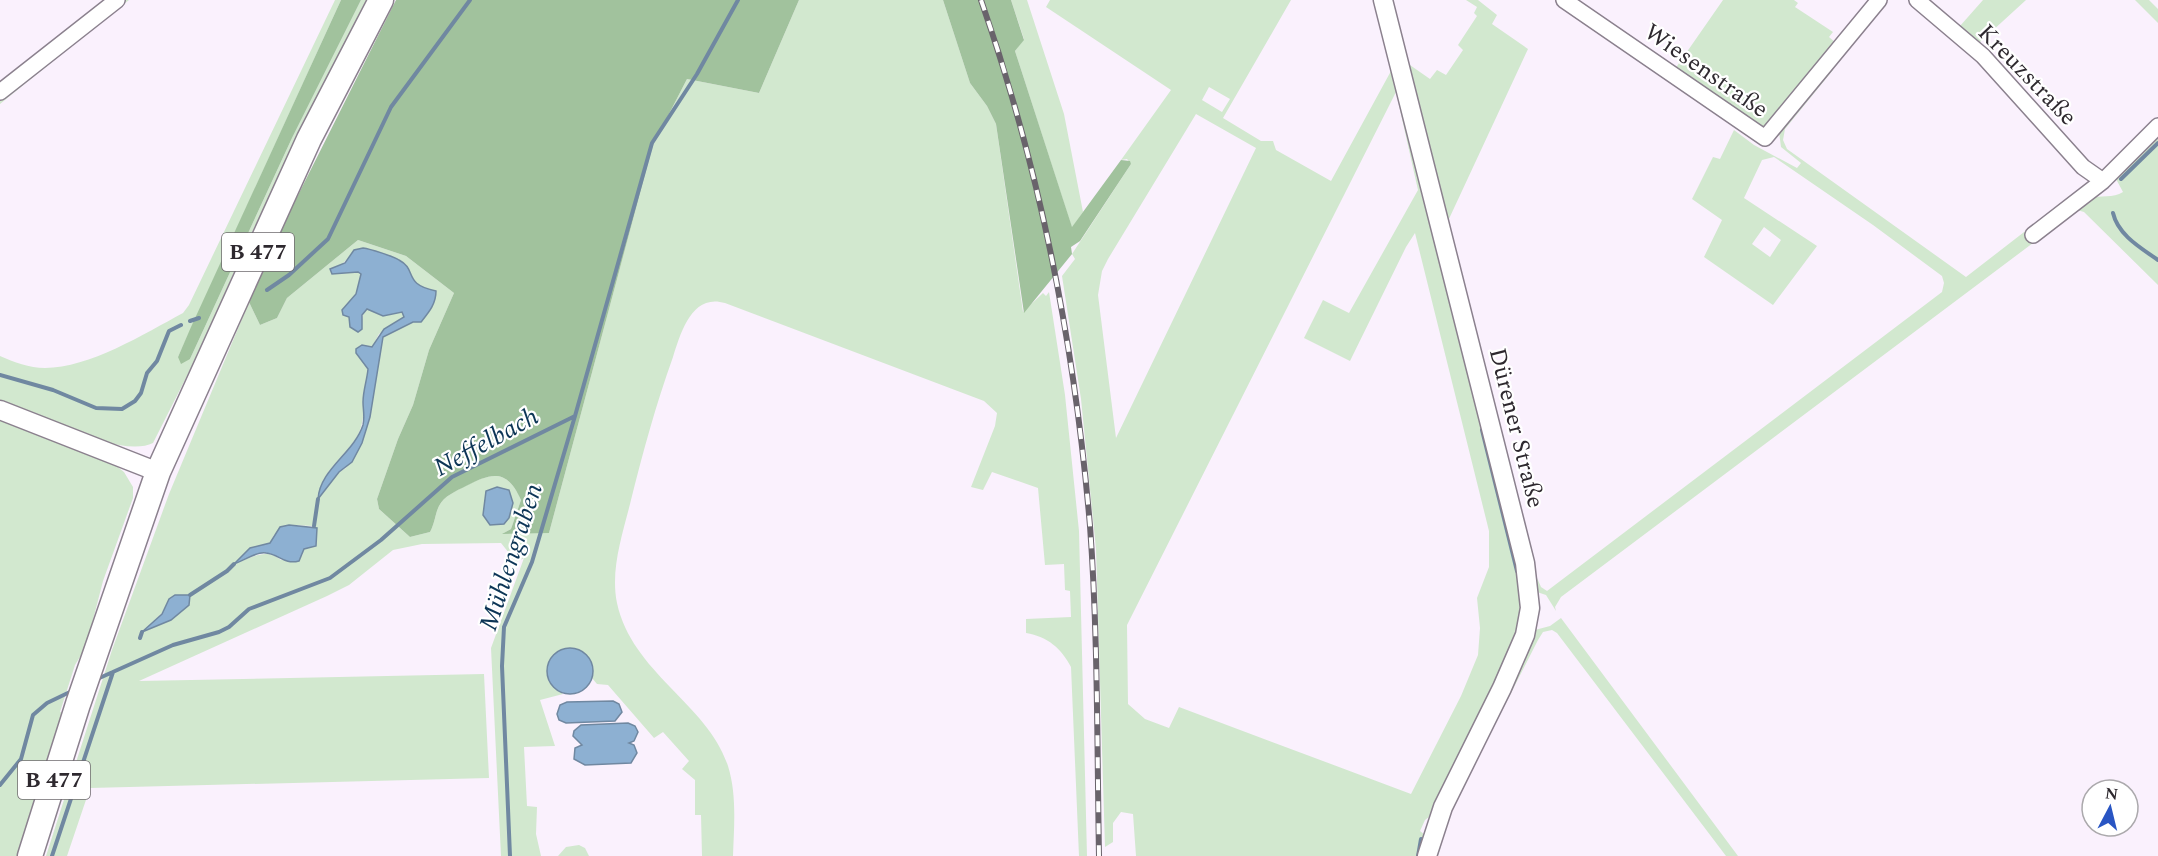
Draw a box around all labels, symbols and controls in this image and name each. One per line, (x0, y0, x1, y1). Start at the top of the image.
street label: Wiesenstraße (1636, 15, 1776, 127)
street label: Kreuzstraße (1969, 16, 2085, 134)
road number: B 477 (222, 233, 294, 271)
street label: Dürener Straße (1479, 344, 1553, 512)
water label: Neffelbach (426, 397, 546, 487)
water label: Mühlengraben (468, 478, 554, 636)
road number: B 477 (18, 761, 90, 799)
north arrow (2080, 778, 2140, 838)
text: N (2104, 781, 2120, 807)

